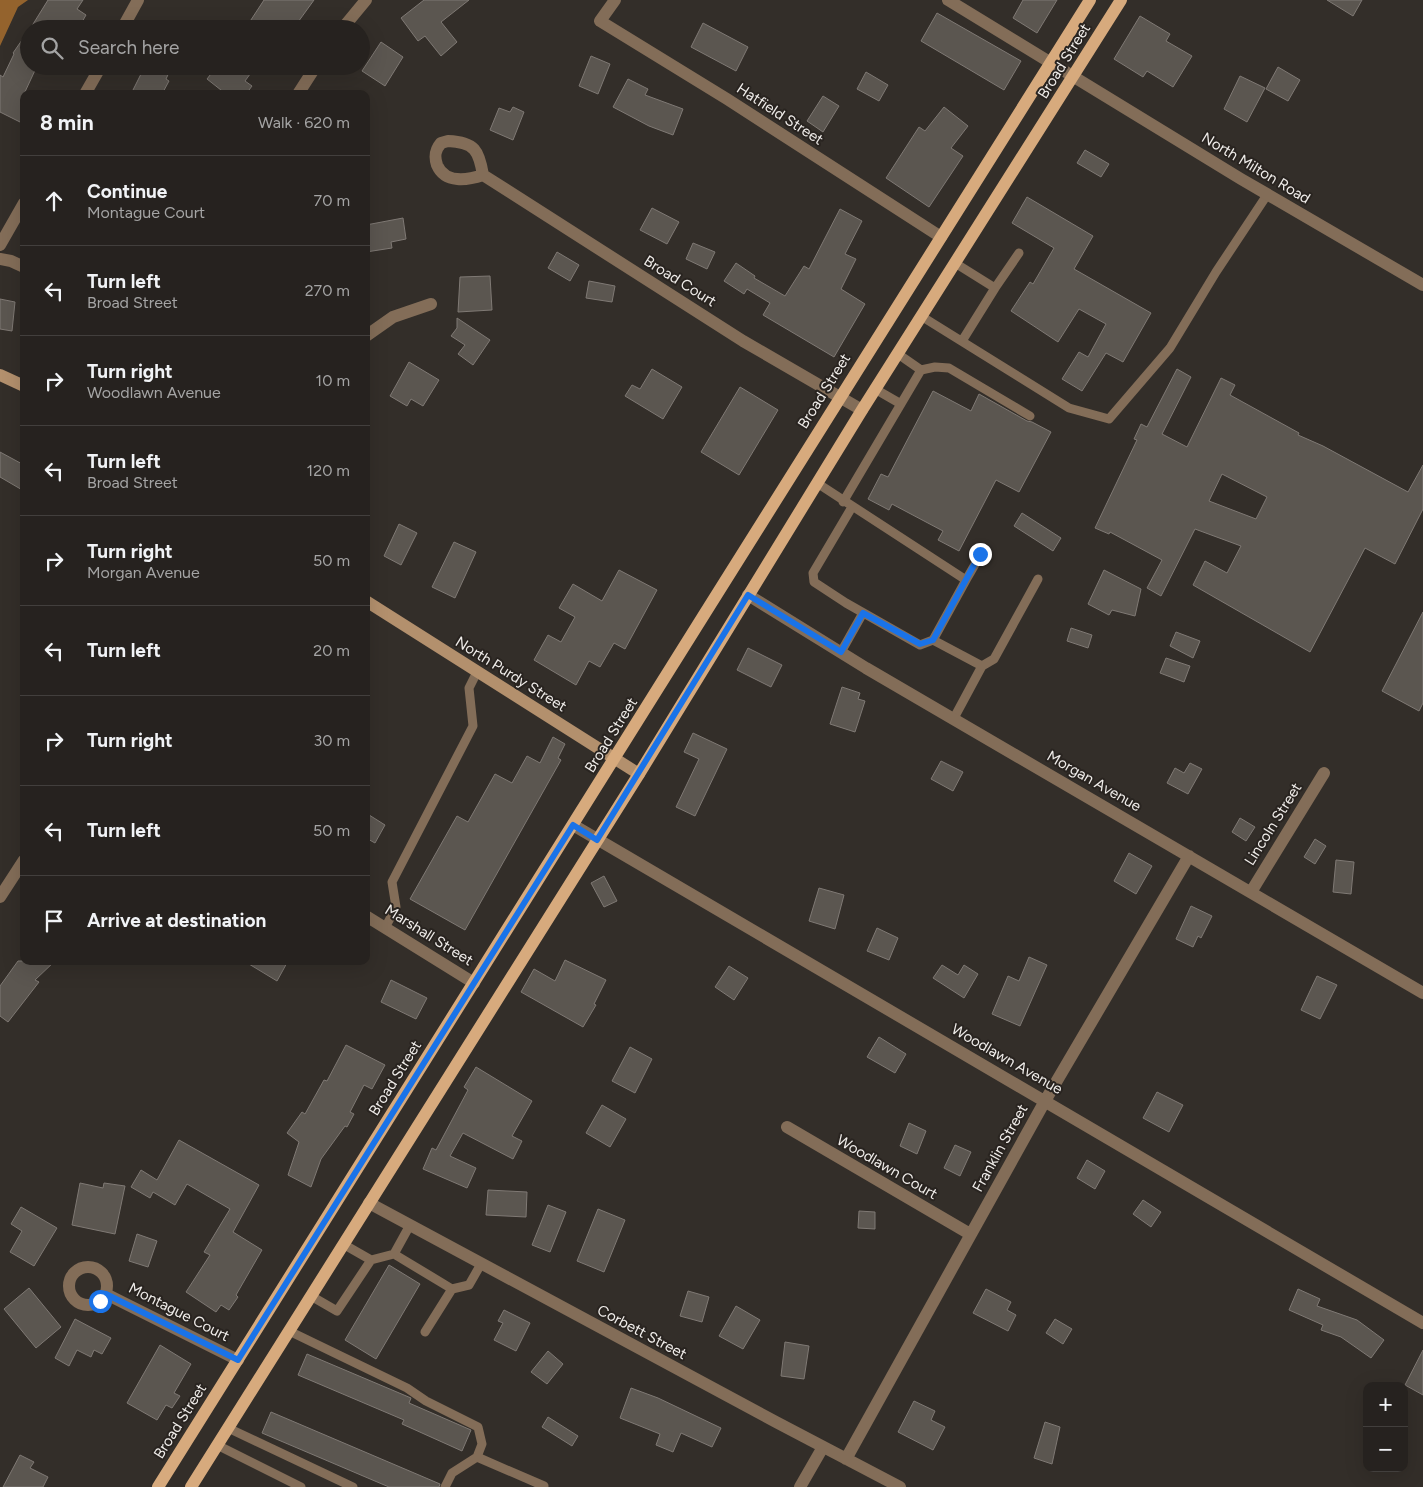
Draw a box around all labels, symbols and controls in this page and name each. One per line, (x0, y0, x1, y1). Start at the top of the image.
search box (20, 20, 370, 75)
street label: Broad Street (1034, 20, 1094, 102)
icon: search (38, 34, 66, 62)
text: Search here (78, 36, 180, 59)
street label: Hatfield Street (733, 79, 827, 149)
text: 8 min (40, 110, 94, 135)
text: Walk · 620 m (258, 113, 350, 132)
street label: North Milton Road (1198, 128, 1314, 208)
text: Continue (87, 180, 167, 203)
icon: ahead (40, 187, 68, 215)
text: 70 m (314, 191, 350, 210)
text: Montague Court (87, 203, 205, 222)
street label: Broad Court (641, 252, 720, 310)
text: Turn left (87, 270, 161, 293)
icon: left (40, 277, 68, 305)
text: 270 m (305, 281, 350, 300)
text: Broad Street (87, 293, 178, 312)
street label: Broad Street (794, 350, 854, 432)
text: Turn right (87, 360, 173, 383)
icon: right (40, 367, 68, 395)
text: 10 m (316, 371, 350, 390)
text: Woodlawn Avenue (87, 383, 221, 402)
text: Turn left (87, 450, 161, 473)
icon: left (40, 457, 68, 485)
text: 120 m (307, 461, 350, 480)
text: Broad Street (87, 473, 178, 492)
text: Turn right (87, 540, 173, 563)
route end (969, 543, 992, 566)
icon: right (40, 547, 68, 575)
text: 50 m (313, 551, 350, 570)
text: Morgan Avenue (87, 563, 200, 582)
street label: North Purdy Street (452, 633, 570, 716)
icon: left (40, 637, 68, 665)
text: Turn left (87, 639, 161, 662)
text: 20 m (313, 641, 350, 660)
street label: Broad Street (581, 694, 641, 776)
icon: right (40, 727, 68, 755)
text: Turn right (87, 729, 173, 752)
text: 30 m (313, 731, 350, 750)
street label: Morgan Avenue (1044, 747, 1144, 815)
street label: Lincoln Street (1241, 779, 1306, 869)
icon: left (40, 817, 68, 845)
text: Turn left (87, 819, 161, 842)
text: 50 m (313, 821, 350, 840)
street label: Marshall Street (382, 901, 477, 969)
icon: arrive (40, 907, 68, 935)
text: Arrive at destination (87, 909, 266, 932)
street label: Woodlawn Avenue (948, 1020, 1066, 1098)
street label: Broad Street (365, 1037, 425, 1119)
street label: Franklin Street (969, 1101, 1032, 1195)
street label: Woodlawn Court (833, 1131, 941, 1203)
street label: Montague Court (126, 1279, 233, 1345)
route start (89, 1290, 112, 1313)
street label: Corbett Street (594, 1301, 690, 1363)
street label: Broad Street (150, 1380, 210, 1462)
map controls (1363, 1382, 1408, 1472)
button: + (1363, 1382, 1408, 1427)
button: − (1363, 1427, 1408, 1472)

